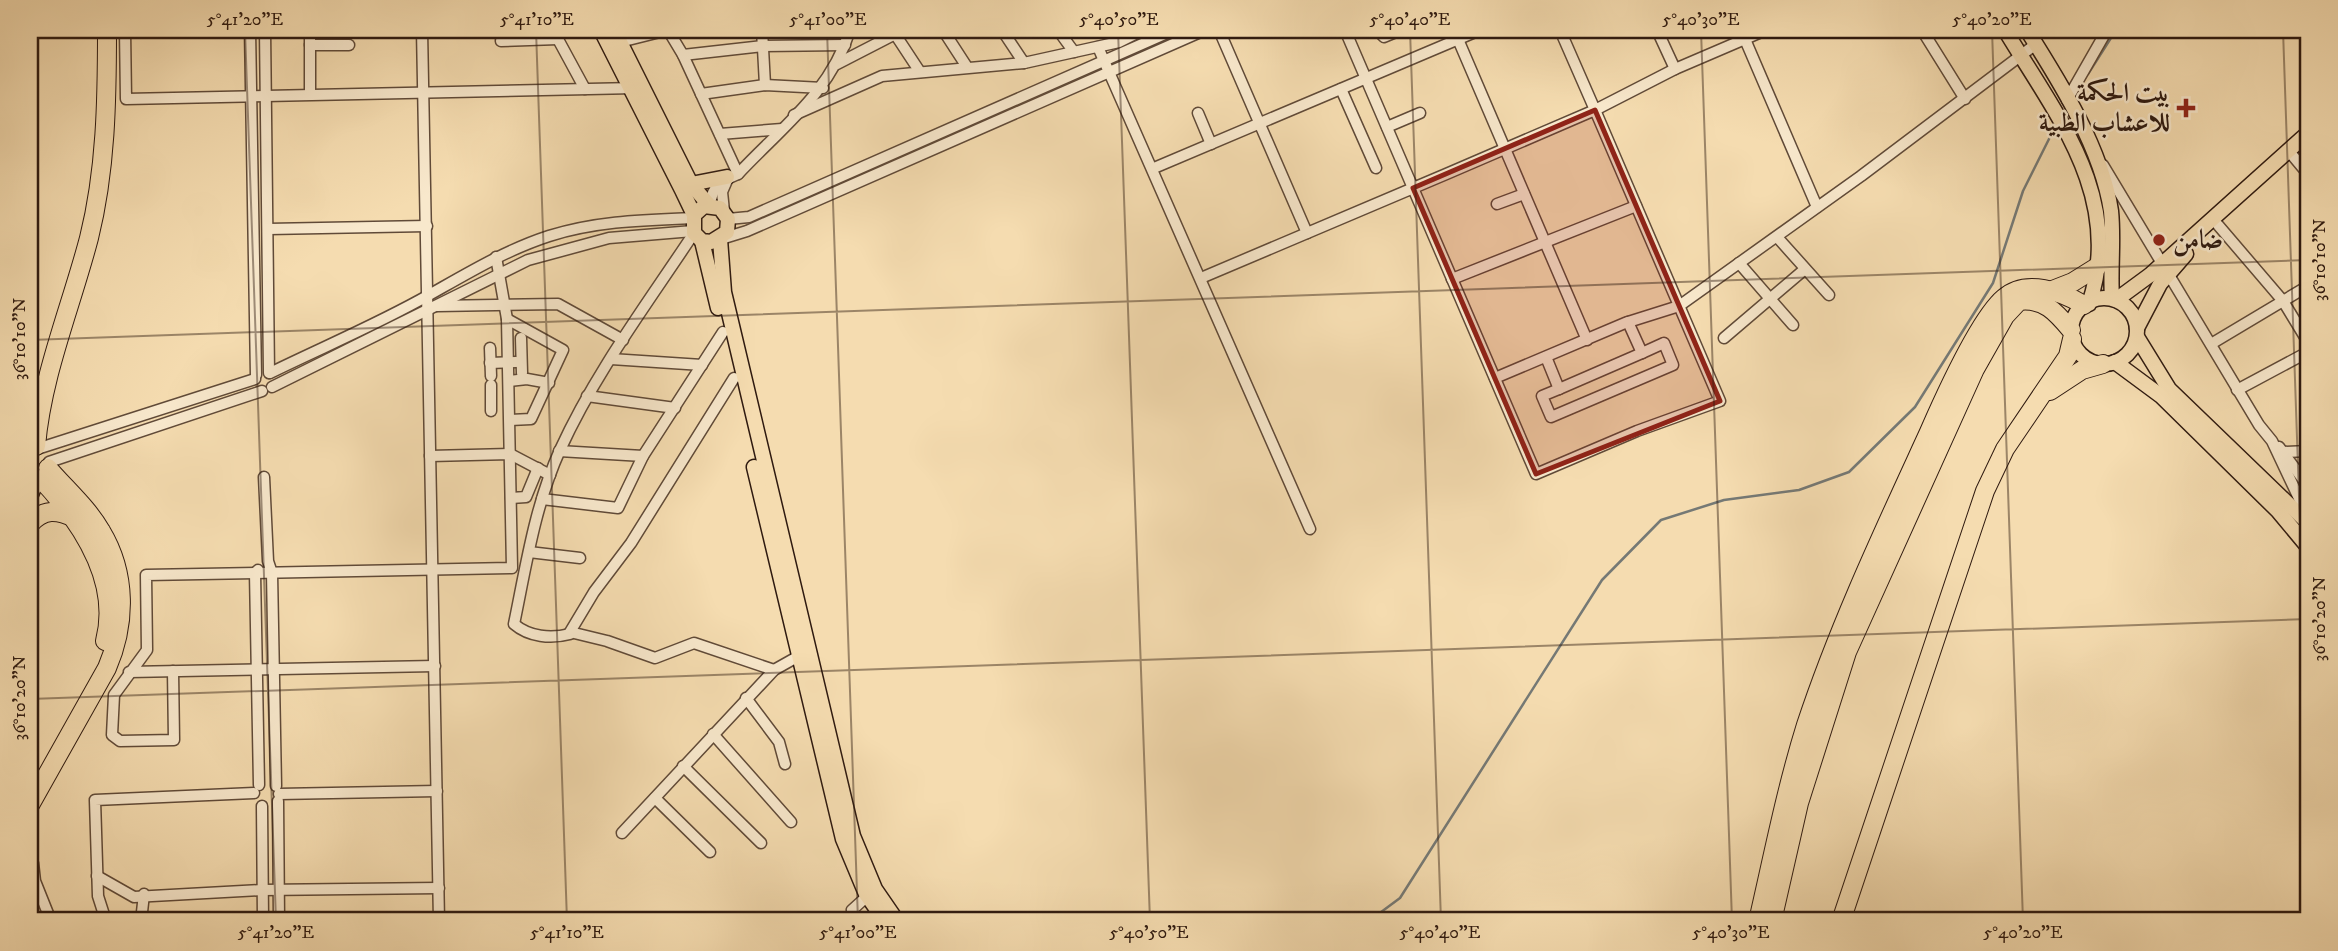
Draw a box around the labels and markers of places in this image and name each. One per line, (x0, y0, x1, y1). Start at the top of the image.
place label: بيت الحكمة للاعشاب الطبية (2039, 77, 2170, 140)
marker: بيت الحكمة للاعشاب الطبية (2176, 98, 2196, 118)
place label: ضامن (2173, 224, 2223, 257)
marker: ضامن (2151, 232, 2167, 248)

